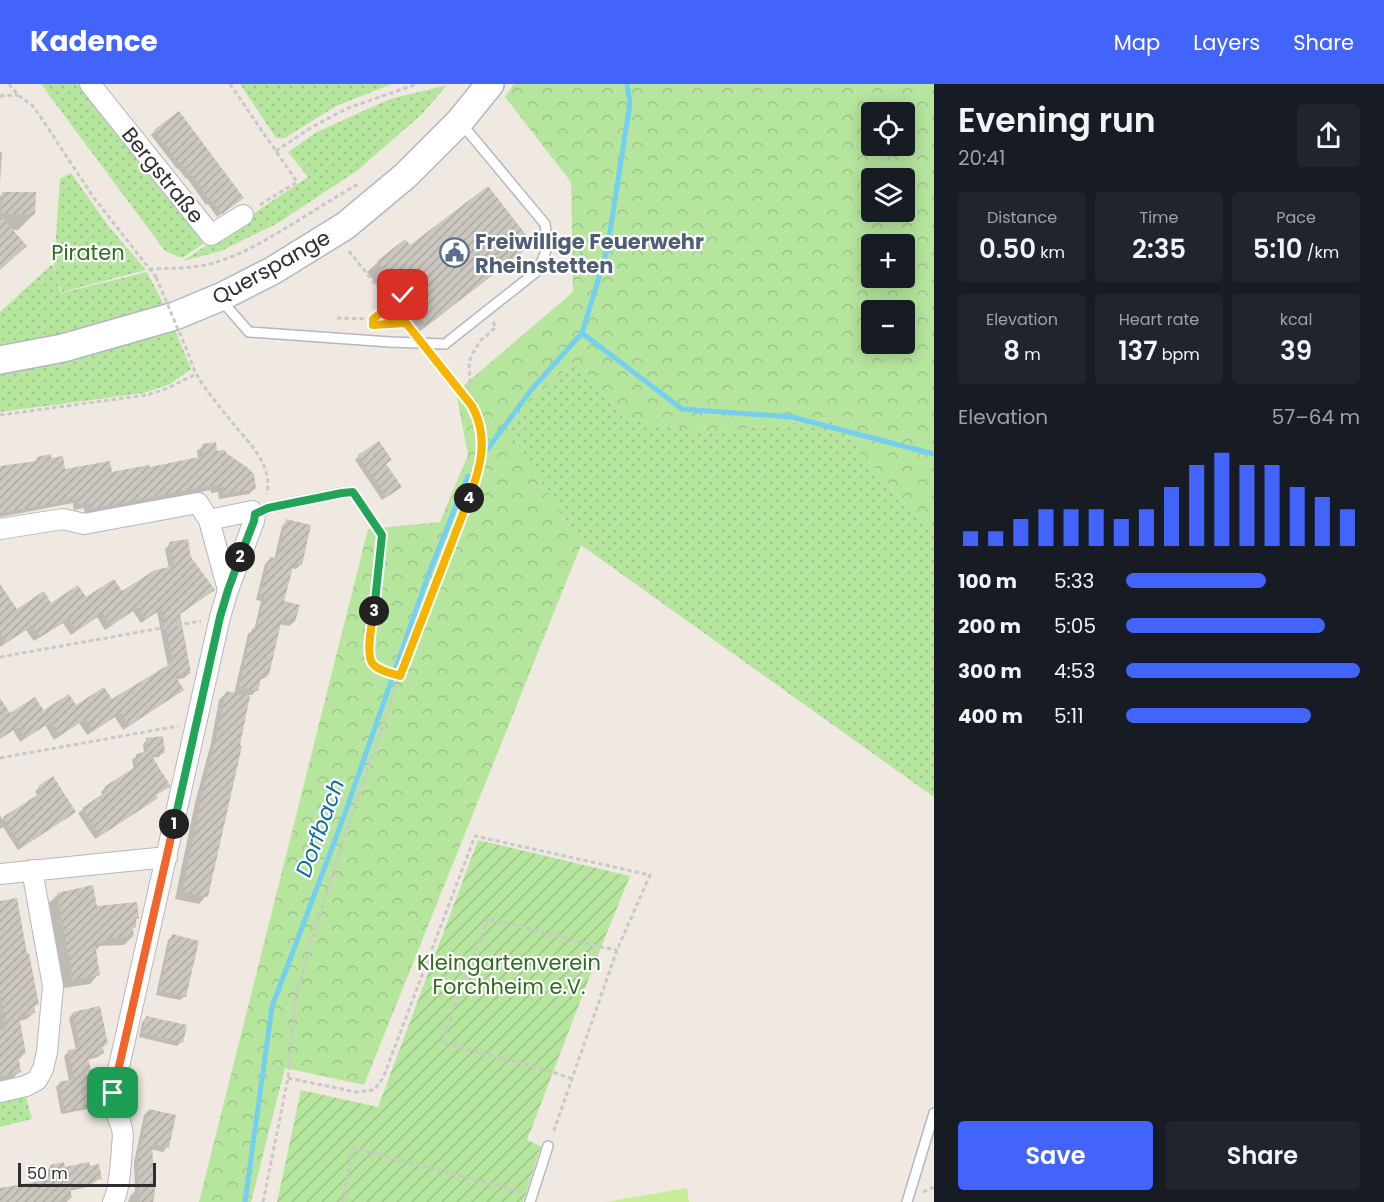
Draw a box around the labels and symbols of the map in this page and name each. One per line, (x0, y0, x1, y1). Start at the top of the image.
street label: Bergstraße (115, 121, 211, 229)
street label: Querspange (207, 223, 335, 311)
place label: Freiwillige Feuerwehr Rheinstetten (475, 227, 704, 280)
public building icon: Freiwillige Feuerwehr Rheinstetten (438, 237, 470, 269)
park label: Piraten (51, 238, 125, 267)
pin (377, 269, 428, 320)
pin: 4 (454, 483, 484, 513)
pin: 2 (225, 542, 255, 572)
pin: 3 (359, 596, 389, 626)
water label: Dorfbach (288, 775, 352, 881)
pin: 1 (159, 809, 189, 839)
park label: Kleingartenverein Forchheim e.V. (417, 948, 601, 1001)
pin (87, 1067, 138, 1118)
scale bar (18, 1160, 156, 1188)

